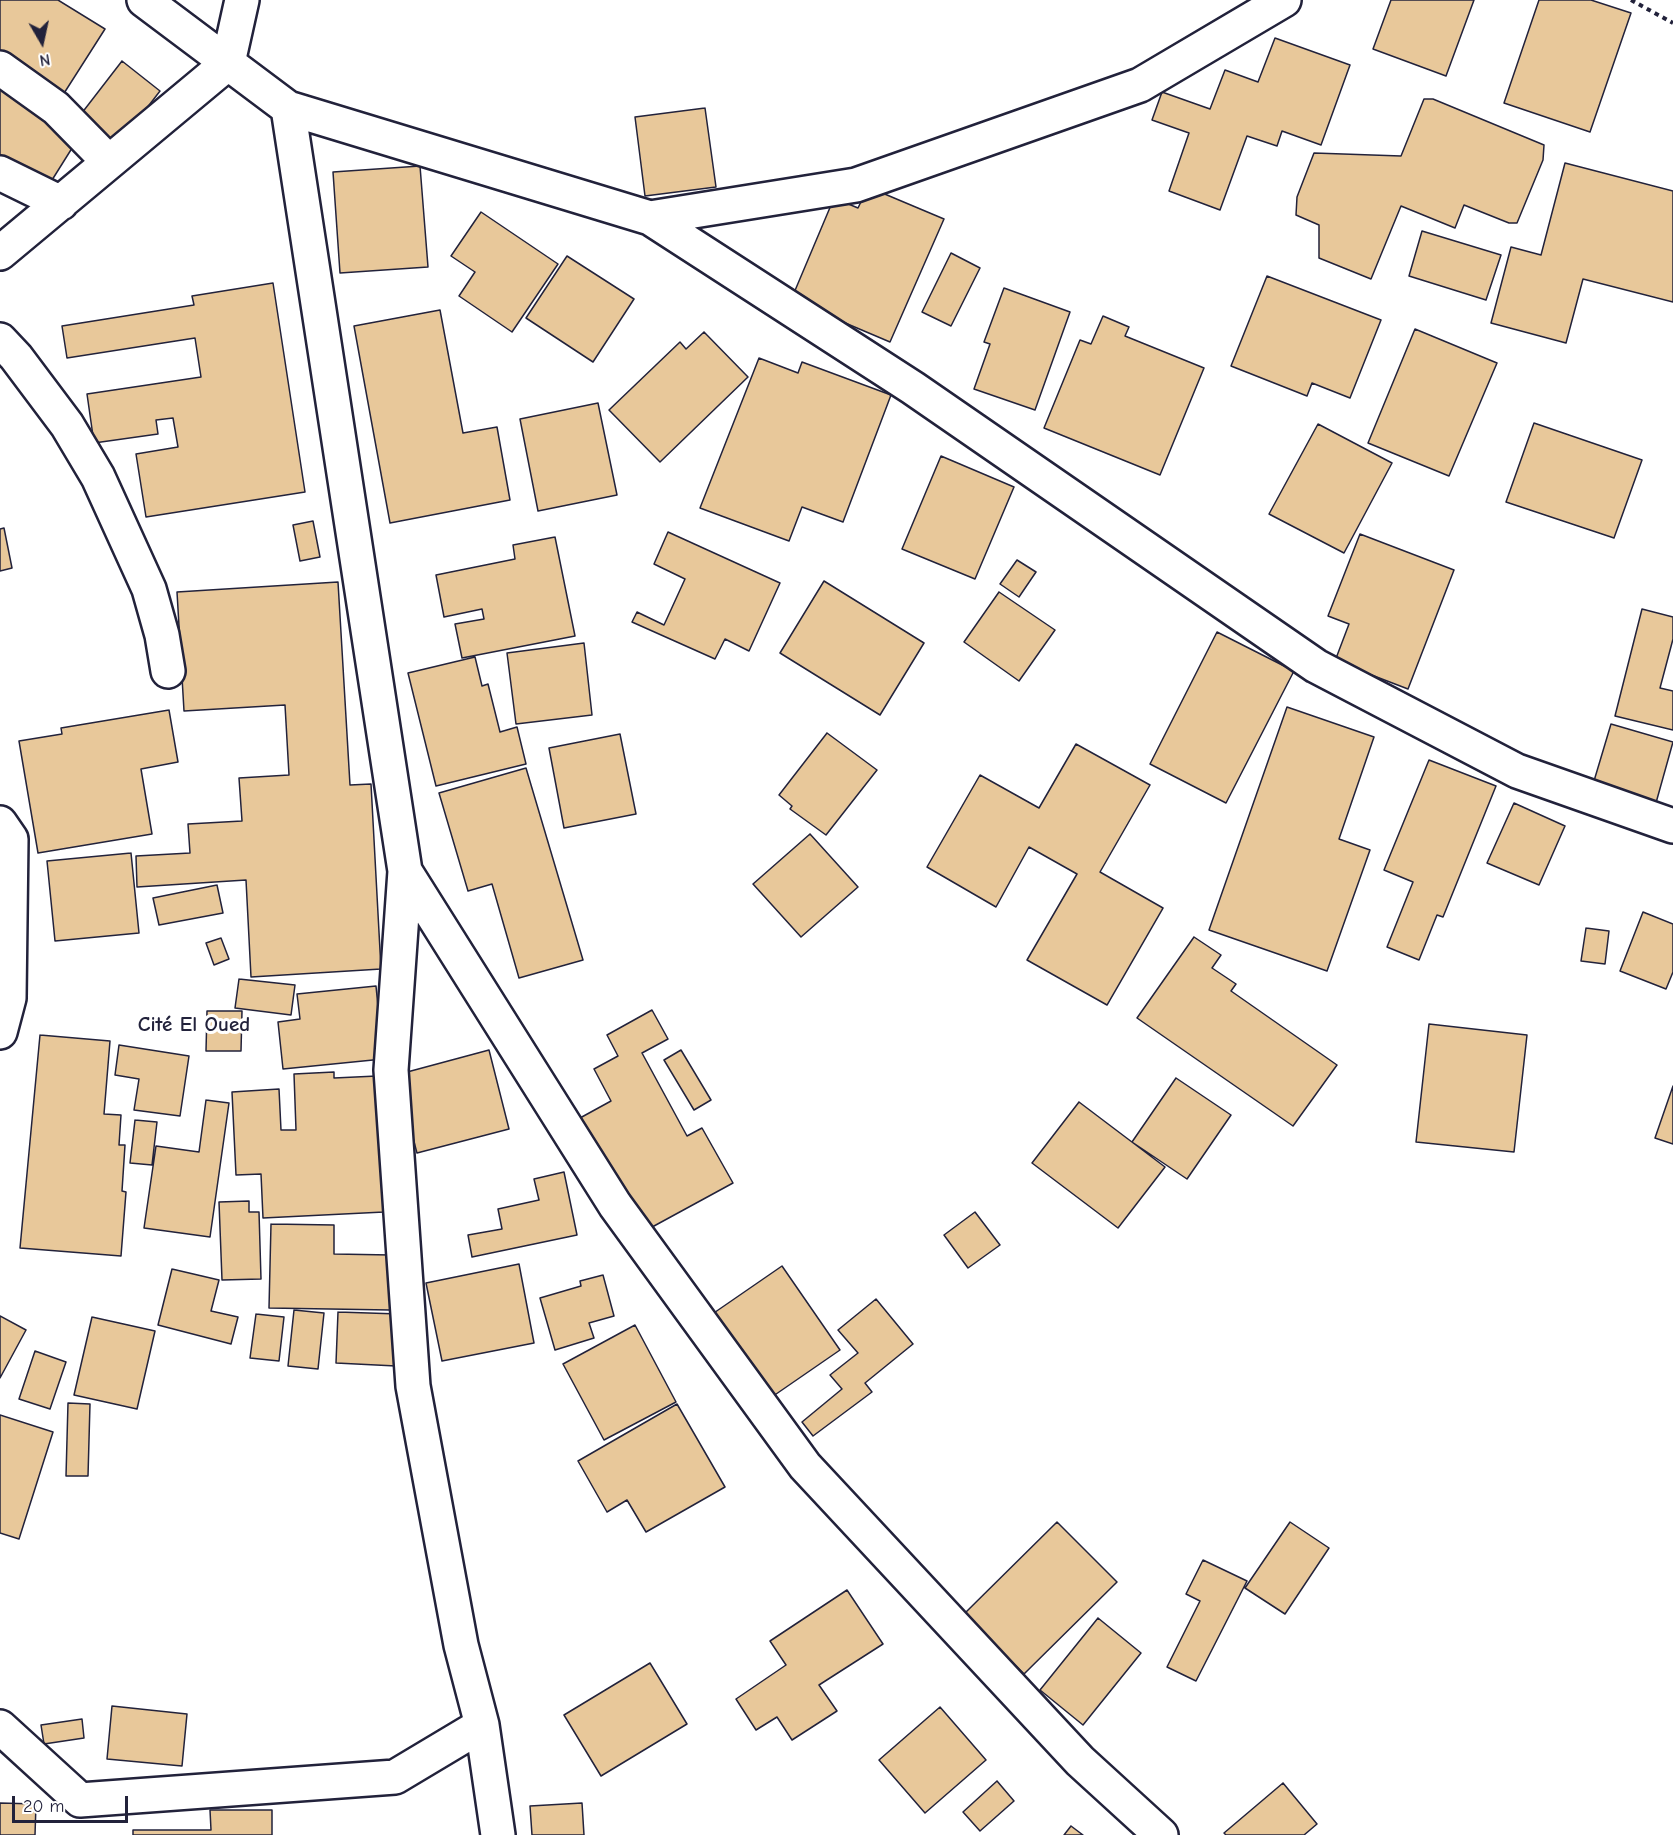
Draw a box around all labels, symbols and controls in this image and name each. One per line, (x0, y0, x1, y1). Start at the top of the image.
north arrow (12, 12, 72, 72)
text: N (38, 50, 51, 69)
district label: Cité El Oued (138, 1012, 250, 1038)
scale bar (15, 1784, 130, 1822)
text: 20 m (23, 1796, 64, 1817)

